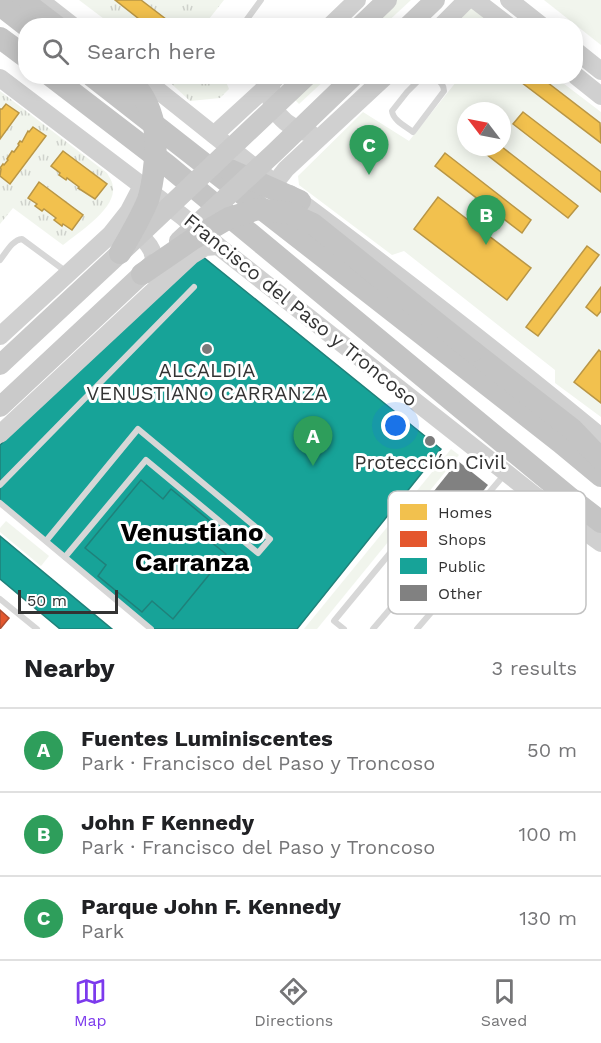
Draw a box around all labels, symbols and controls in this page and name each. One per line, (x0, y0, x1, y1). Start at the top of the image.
search box (18, 18, 583, 84)
icon: search (39, 35, 72, 68)
text: Search here (87, 39, 216, 64)
north arrow (457, 102, 511, 156)
pin: C (350, 126, 388, 175)
pin: B (466, 196, 506, 245)
street label: Francisco del Paso y Troncoso (179, 208, 423, 412)
marker: ALCALDIA VENUSTIANO CARRANZA (200, 342, 214, 356)
place label: ALCALDIA VENUSTIANO CARRANZA (86, 358, 328, 405)
your location (381, 411, 410, 440)
pin: A (294, 416, 332, 466)
marker: Protección Civil (423, 434, 437, 448)
place label: Protección Civil (354, 450, 506, 474)
legend (388, 491, 586, 614)
text: Homes (438, 503, 492, 522)
district label: Venustiano Carranza (120, 517, 264, 577)
text: Shops (438, 530, 486, 549)
text: Public (438, 557, 486, 576)
text: Other (438, 584, 483, 603)
scale bar (18, 587, 118, 614)
text: 50 m (27, 591, 67, 610)
text: Nearby (24, 653, 115, 683)
text: 3 results (492, 656, 577, 680)
text: Fuentes Luminiscentes (81, 726, 333, 751)
text: A (37, 738, 50, 762)
text: 50 m (527, 738, 577, 762)
text: Park · Francisco del Paso y Troncoso (81, 751, 435, 775)
text: John F Kennedy (81, 810, 254, 835)
text: B (37, 822, 50, 846)
text: 100 m (518, 822, 577, 846)
text: Park · Francisco del Paso y Troncoso (81, 835, 435, 859)
text: Parque John F. Kennedy (81, 894, 341, 919)
text: C (37, 906, 50, 930)
text: 130 m (519, 906, 577, 930)
text: Park (81, 919, 124, 943)
tab: Map (74, 975, 107, 1030)
tab: Directions (254, 975, 333, 1030)
tab: Saved (481, 975, 527, 1030)

